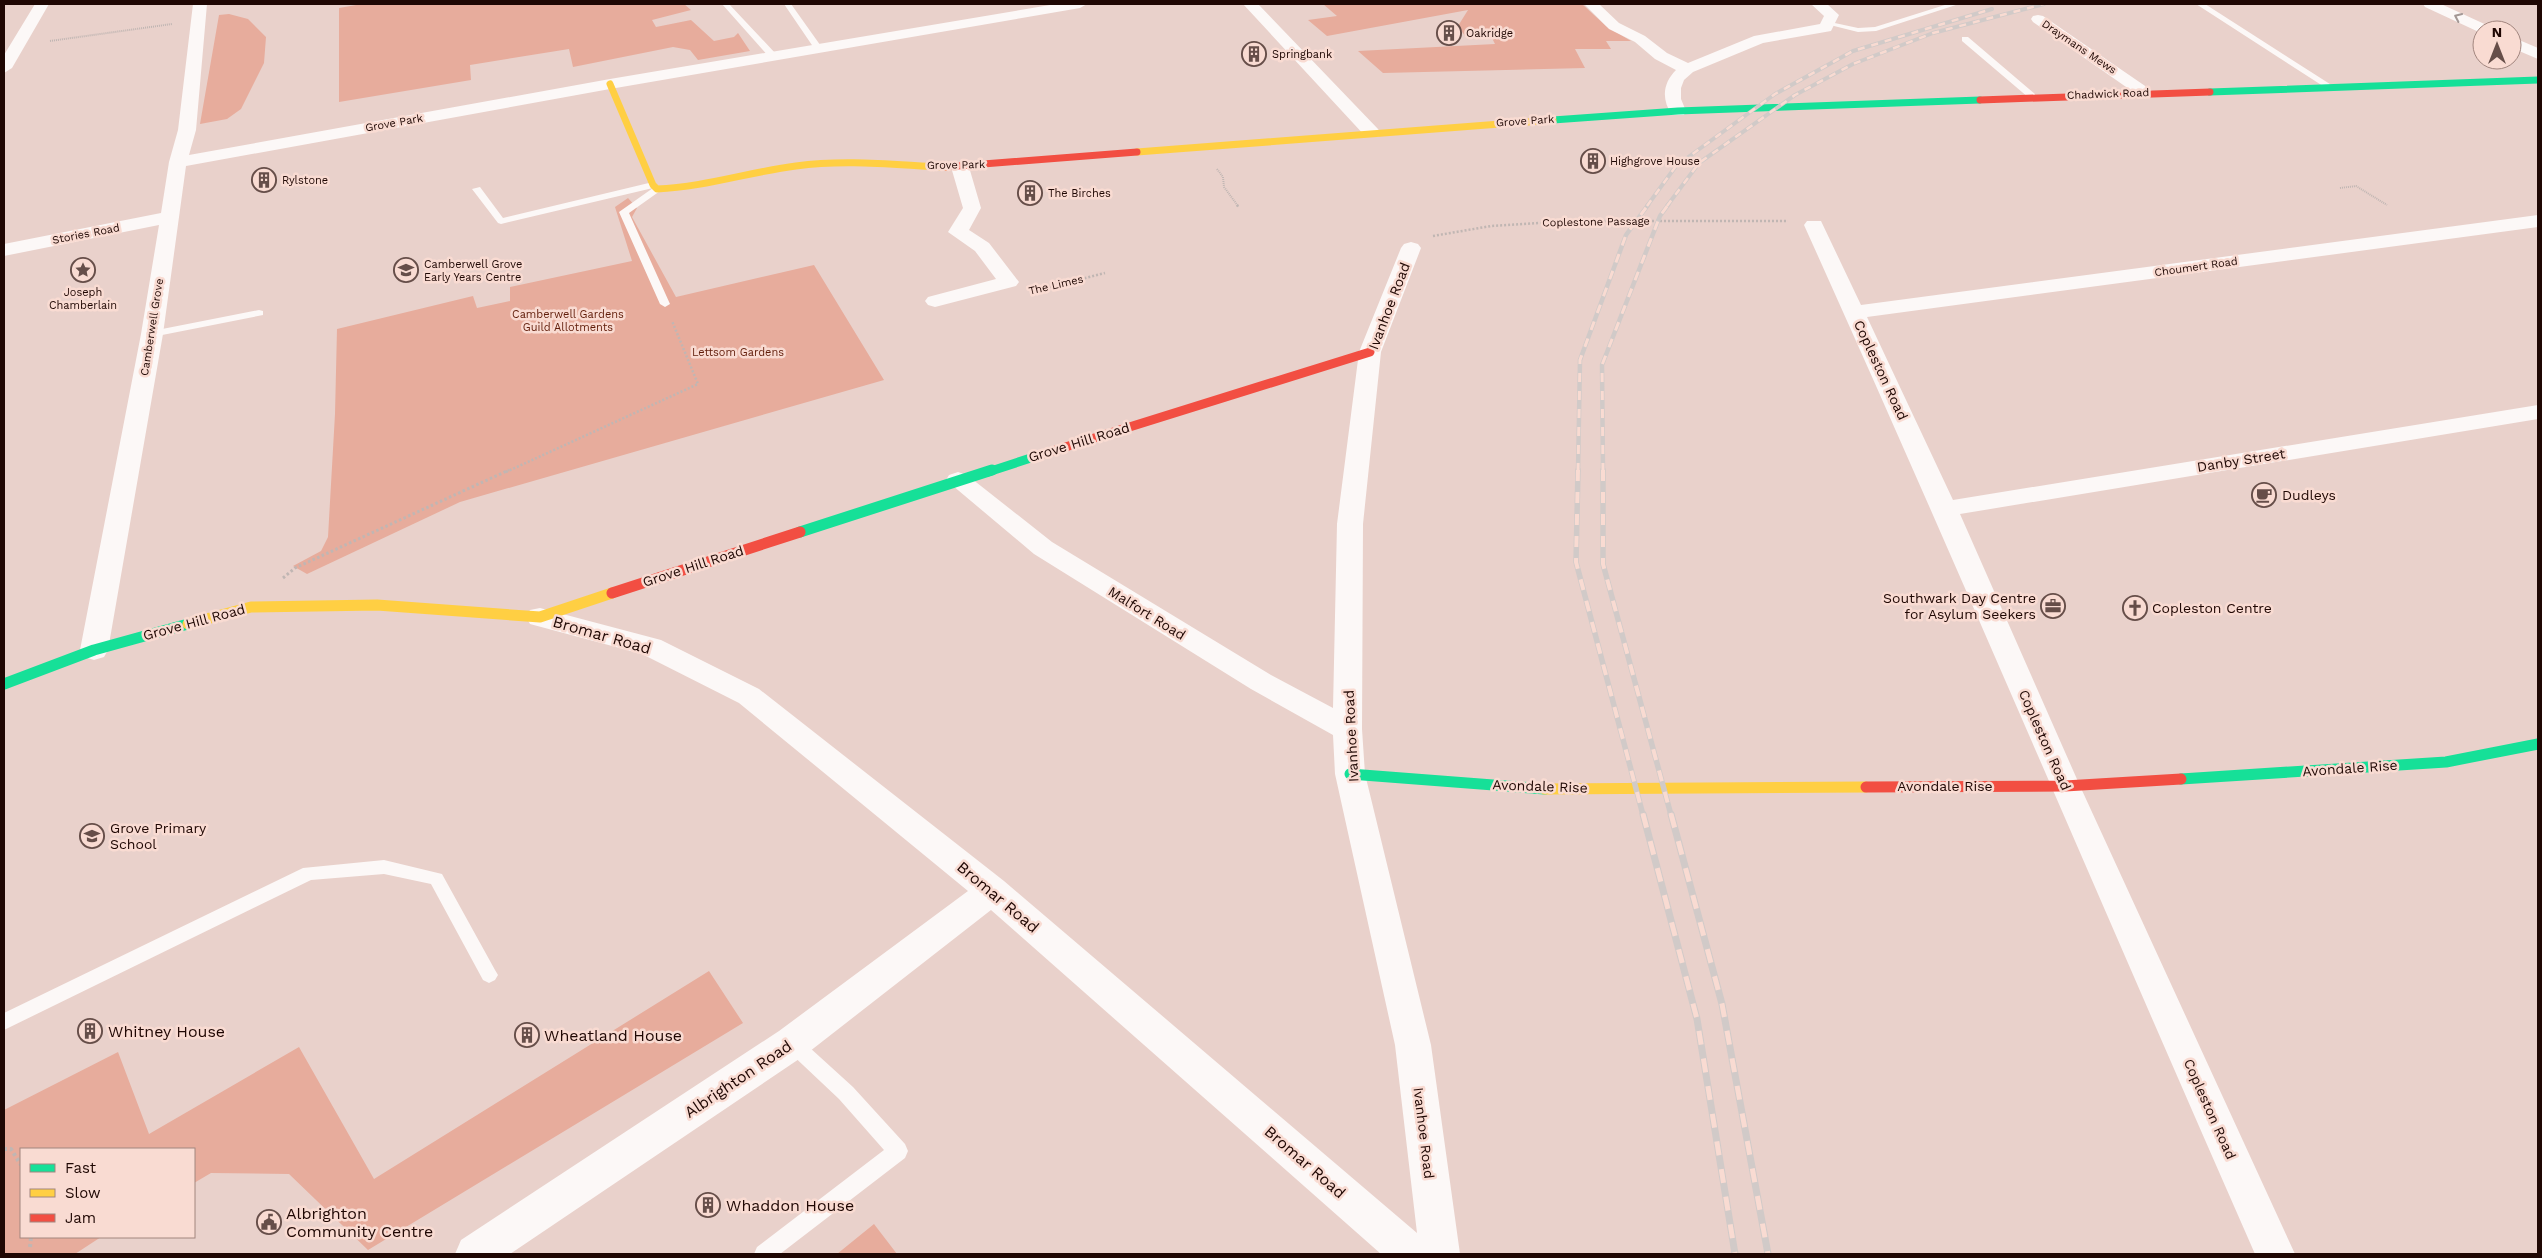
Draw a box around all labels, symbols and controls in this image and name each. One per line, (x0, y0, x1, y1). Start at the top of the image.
one-way arrow (2454, 13, 2463, 23)
street label: Draymans Mews (2039, 17, 2119, 77)
building icon: Oakridge (1436, 20, 1462, 46)
north arrow (2472, 20, 2522, 70)
text: N (2492, 24, 2502, 40)
place label: Oakridge (1466, 27, 1513, 40)
building icon: Springbank (1241, 41, 1267, 67)
place label: Springbank (1272, 48, 1332, 61)
street label: Chadwick Road (2067, 86, 2149, 102)
street label: Grove Park (364, 112, 424, 134)
street label: Grove Park (1495, 112, 1555, 130)
building icon: Highgrove House (1580, 148, 1606, 174)
place label: Highgrove House (1610, 155, 1700, 168)
street label: Grove Park (927, 158, 985, 172)
building icon: Rylstone (251, 167, 277, 193)
place label: Rylstone (282, 174, 328, 187)
building icon: The Birches (1017, 180, 1043, 206)
place label: The Birches (1048, 187, 1111, 200)
street label: Coplestone Passage (1542, 215, 1650, 229)
street label: Stories Road (51, 221, 121, 247)
street label: Choumert Road (2154, 255, 2238, 279)
place icon: Joseph Chamberlain (70, 257, 96, 283)
school or university icon: Camberwell Grove Early Years Centre (393, 257, 419, 283)
place label: Camberwell Grove Early Years Centre (424, 258, 522, 284)
street label: Ivanhoe Road (1365, 260, 1413, 352)
street label: The Limes (1028, 272, 1085, 298)
street label: Camberwell Grove (138, 277, 166, 377)
place label: Joseph Chamberlain (49, 286, 117, 312)
park label: Camberwell Gardens Guild Allotments (512, 308, 624, 334)
street label: Copleston Road (1851, 317, 1911, 423)
park label: Lettsom Gardens (692, 346, 784, 359)
street label: Grove Hill Road (1026, 419, 1132, 465)
street label: Danby Street (2196, 445, 2286, 475)
cafe icon: Dudleys (2251, 482, 2277, 508)
place label: Dudleys (2282, 487, 2336, 503)
street label: Grove Hill Road (641, 542, 745, 590)
street label: Malfort Road (1105, 583, 1189, 643)
place label: Southwark Day Centre for Asylum Seekers (1883, 590, 2036, 622)
office icon: Southwark Day Centre for Asylum Seekers (2040, 593, 2066, 619)
church icon: Copleston Centre (2122, 595, 2148, 621)
place label: Copleston Centre (2152, 600, 2272, 616)
street label: Grove Hill Road (141, 601, 247, 643)
street label: Bromar Road (551, 612, 653, 658)
street label: Copleston Road (2016, 687, 2074, 793)
street label: Ivanhoe Road (1341, 690, 1361, 782)
street label: Avondale Rise (2302, 757, 2398, 779)
street label: Avondale Rise (1492, 776, 1588, 796)
street label: Avondale Rise (1897, 778, 1993, 794)
place label: Grove Primary School (110, 820, 207, 852)
school or university icon: Grove Primary School (79, 823, 105, 849)
street label: Bromar Road (953, 857, 1043, 937)
building icon: Whitney House (77, 1018, 103, 1044)
place label: Whitney House (108, 1022, 225, 1041)
building icon: Wheatland House (514, 1022, 540, 1048)
place label: Wheatland House (544, 1026, 682, 1045)
street label: Albrighton Road (681, 1036, 795, 1122)
street label: Copleston Road (2181, 1056, 2239, 1162)
street label: Ivanhoe Road (1410, 1086, 1438, 1180)
street label: Bromar Road (1261, 1122, 1349, 1202)
legend (20, 1148, 195, 1238)
text: Fast (65, 1159, 97, 1177)
text: Slow (65, 1184, 101, 1202)
building icon: Whaddon House (695, 1192, 721, 1218)
place label: Whaddon House (726, 1196, 854, 1215)
place label: Albrighton Community Centre (286, 1204, 433, 1241)
text: Jam (65, 1209, 96, 1227)
public building icon: Albrighton Community Centre (256, 1209, 282, 1235)

